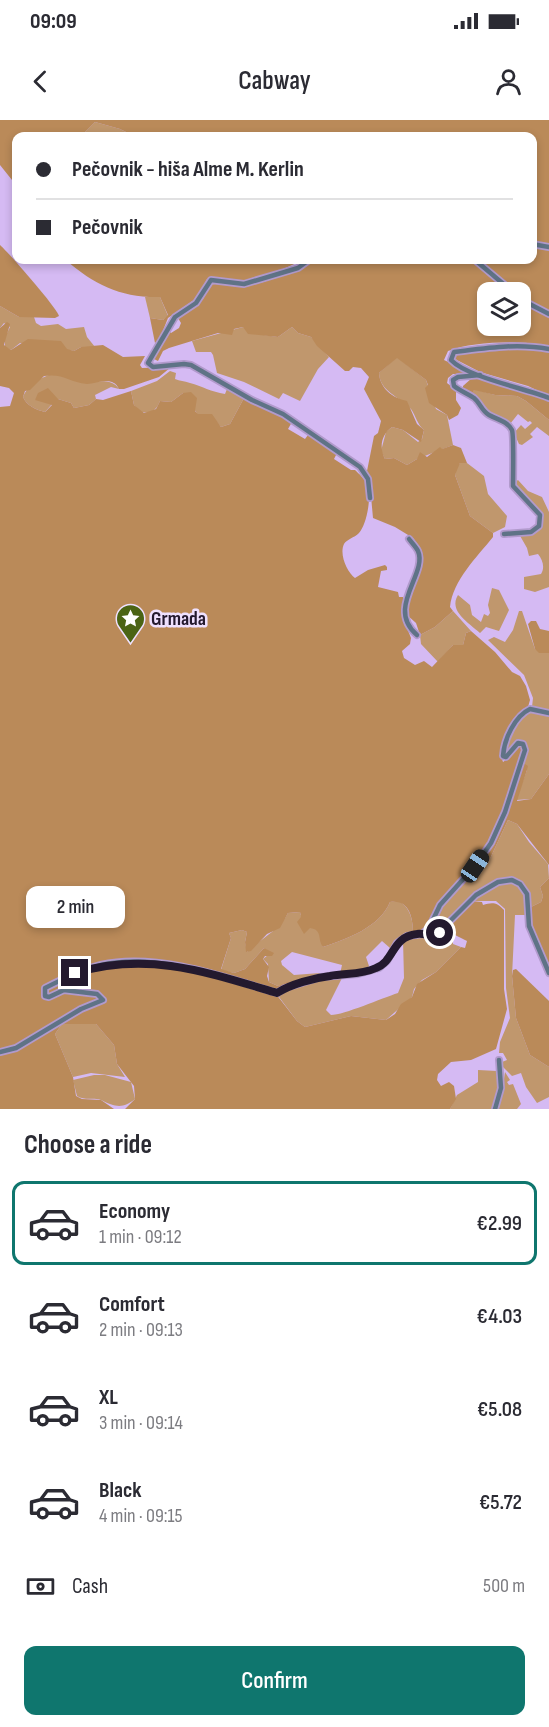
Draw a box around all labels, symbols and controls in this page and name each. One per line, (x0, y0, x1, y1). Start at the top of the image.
text: 09:09 (30, 8, 77, 35)
icon: back (24, 65, 57, 98)
text: Cabway (238, 65, 311, 97)
icon: person (492, 65, 525, 98)
text: Pečovnik - hiša Alme M. Kerlin (72, 156, 304, 183)
text: Pečovnik (72, 214, 143, 241)
map controls (477, 282, 531, 336)
button: layers (477, 282, 531, 336)
place icon: Grmada (114, 602, 146, 644)
place label: Grmada (151, 607, 206, 631)
car (457, 846, 493, 886)
callout: 2 min (26, 886, 124, 928)
text: 2 min (57, 895, 94, 919)
route start (426, 919, 453, 946)
route end (61, 959, 88, 986)
text: Choose a ride (24, 1129, 152, 1161)
icon: car (27, 1196, 81, 1250)
text: Economy (99, 1198, 170, 1225)
text: €2.99 (477, 1210, 522, 1237)
text: 1 min · 09:12 (99, 1225, 182, 1249)
icon: car (27, 1289, 81, 1343)
text: Comfort (99, 1291, 165, 1318)
text: €4.03 (476, 1303, 522, 1330)
text: 2 min · 09:13 (99, 1318, 183, 1342)
icon: car (27, 1382, 81, 1436)
text: XL (99, 1384, 118, 1411)
text: €5.08 (477, 1396, 522, 1423)
text: 3 min · 09:14 (99, 1411, 183, 1435)
icon: car (27, 1475, 81, 1529)
text: Black (99, 1477, 141, 1504)
text: €5.72 (479, 1489, 522, 1516)
text: 4 min · 09:15 (99, 1504, 183, 1528)
icon: cash (24, 1570, 57, 1603)
text: Cash (72, 1573, 108, 1600)
text: 500 m (483, 1574, 525, 1598)
button: Confirm (24, 1646, 525, 1715)

